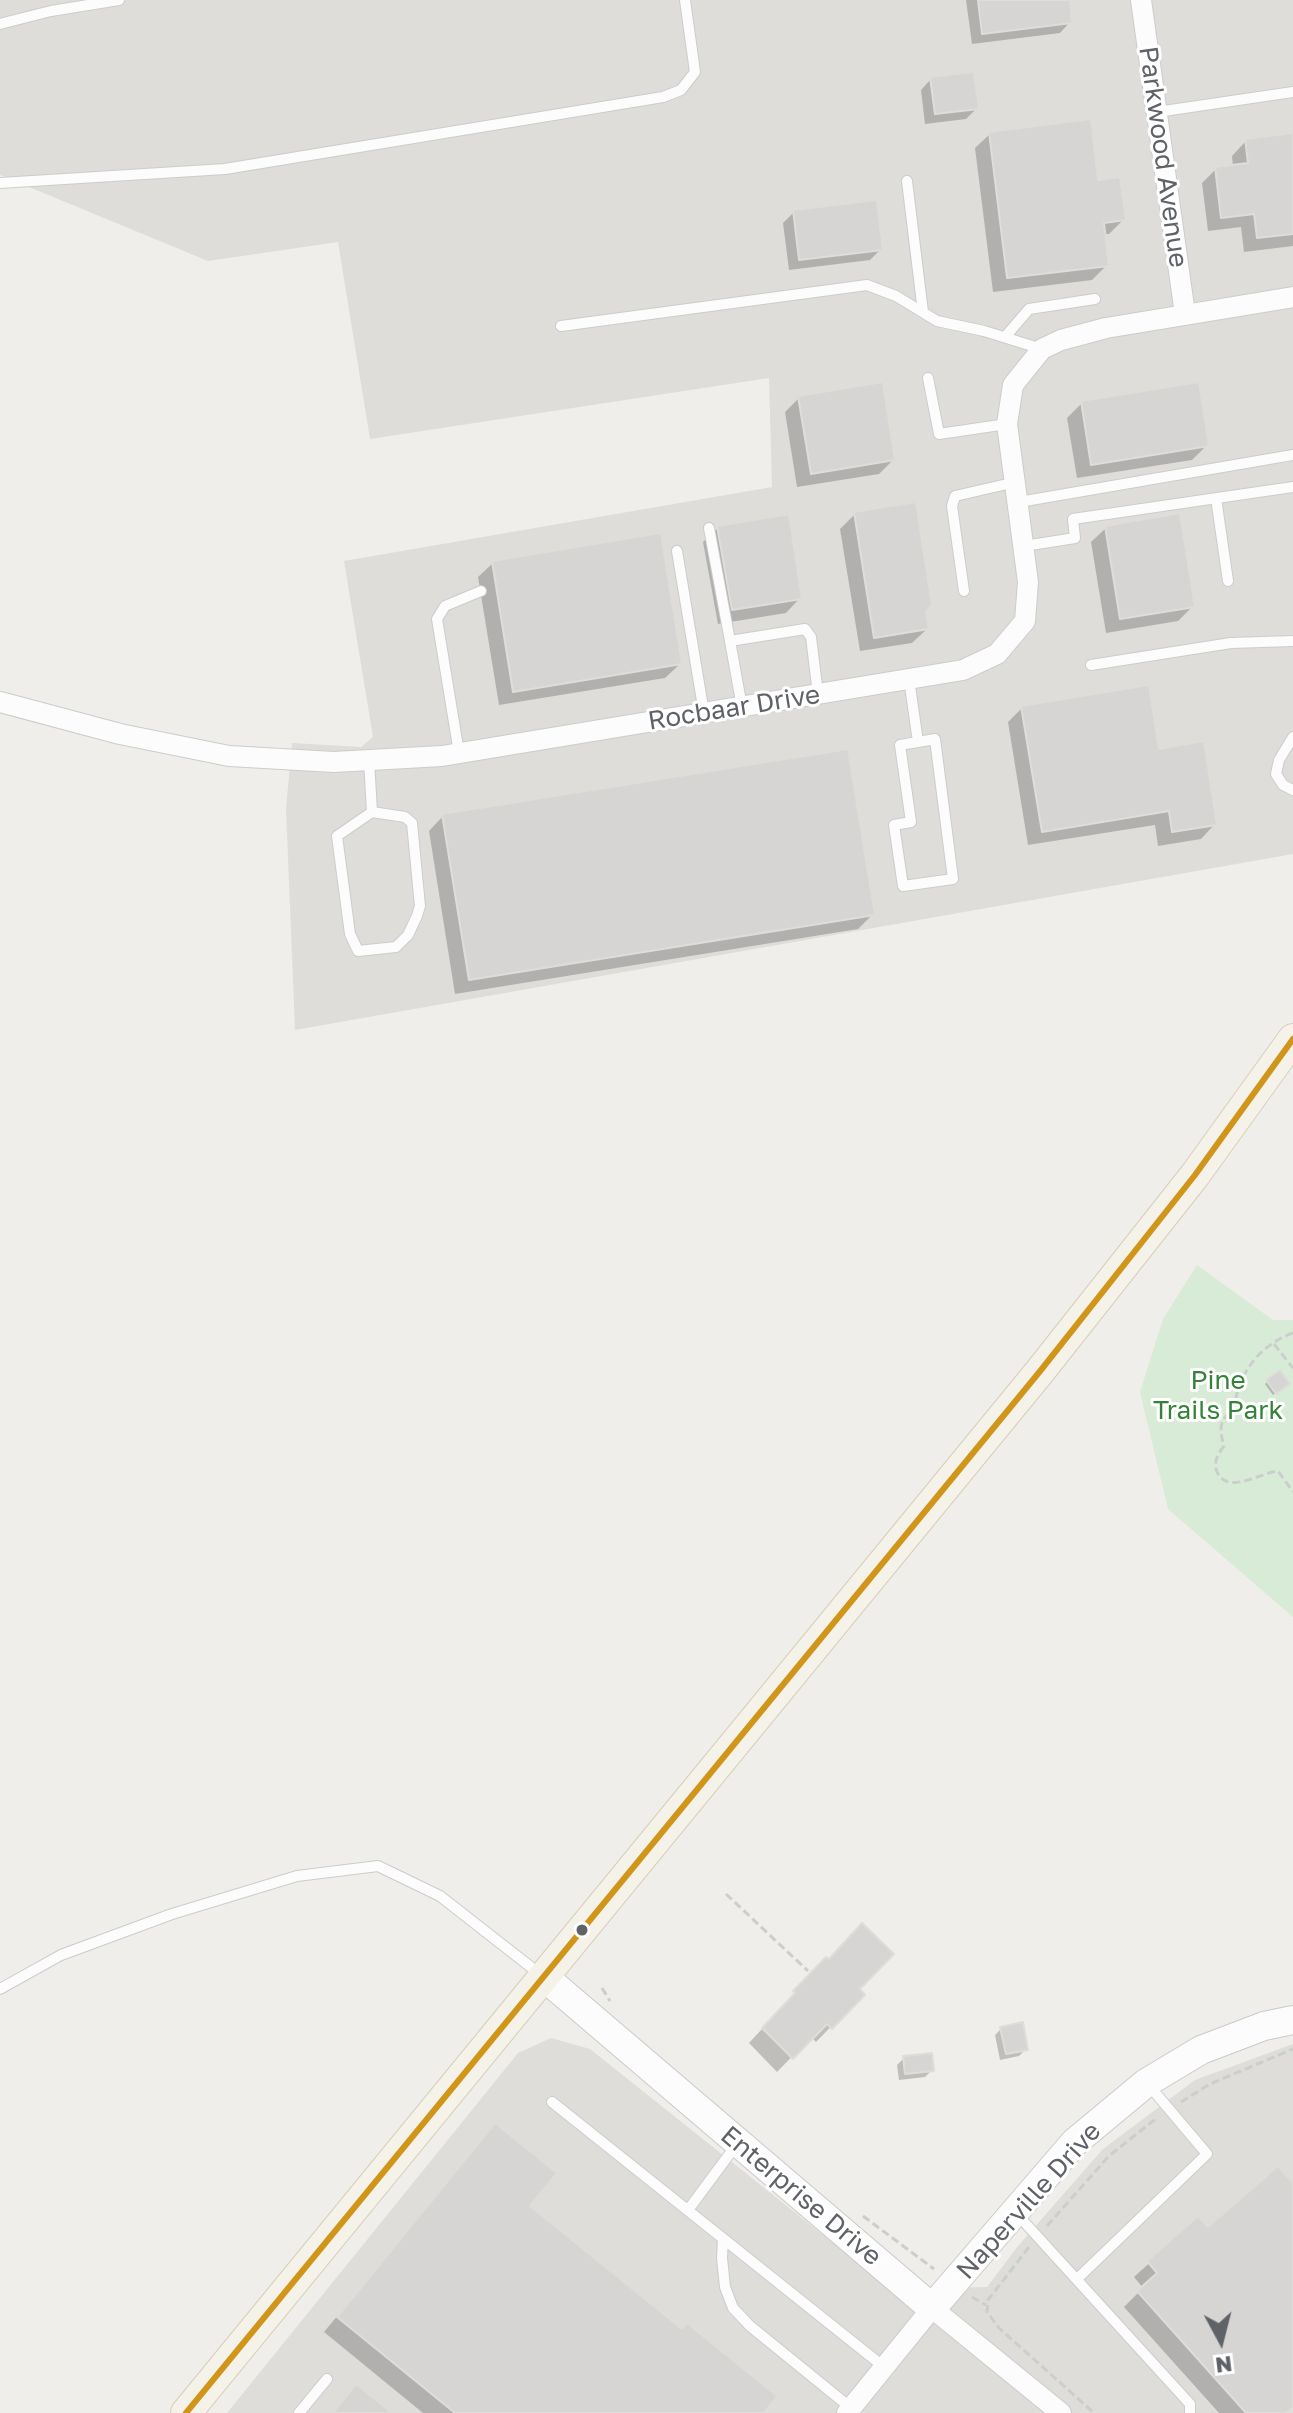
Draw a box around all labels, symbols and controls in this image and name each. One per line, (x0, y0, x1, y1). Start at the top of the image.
street label: Parkwood Avenue (1132, 45, 1194, 269)
street label: Rocbaar Drive (646, 679, 822, 737)
park label: Pine Trails Park (1153, 1365, 1283, 1426)
unlabelled marker (574, 1922, 590, 1938)
street label: Naperville Drive (950, 2116, 1108, 2286)
street label: Enterprise Drive (714, 2120, 888, 2272)
north arrow (1181, 2301, 1261, 2381)
text: N (1214, 2351, 1234, 2380)

